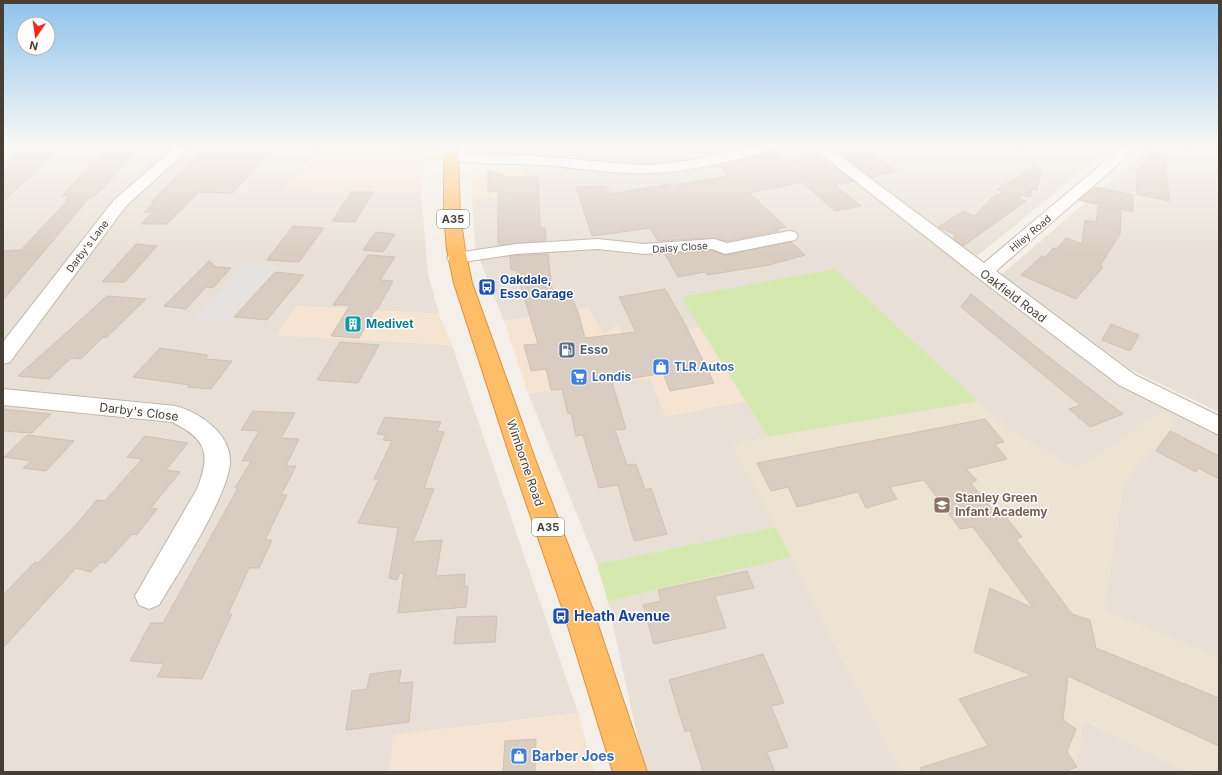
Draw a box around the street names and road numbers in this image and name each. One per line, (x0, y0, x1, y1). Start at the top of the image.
road number: A35 (437, 210, 469, 228)
street label: Hiley Road (1007, 212, 1053, 254)
street label: Darby's Lane (63, 217, 111, 275)
street label: Daisy Close (652, 239, 708, 255)
street label: Oakfield Road (977, 266, 1050, 325)
street label: Darby's Close (99, 399, 179, 424)
street label: Wimborne Road (504, 417, 547, 508)
road number: A35 (532, 518, 564, 536)

